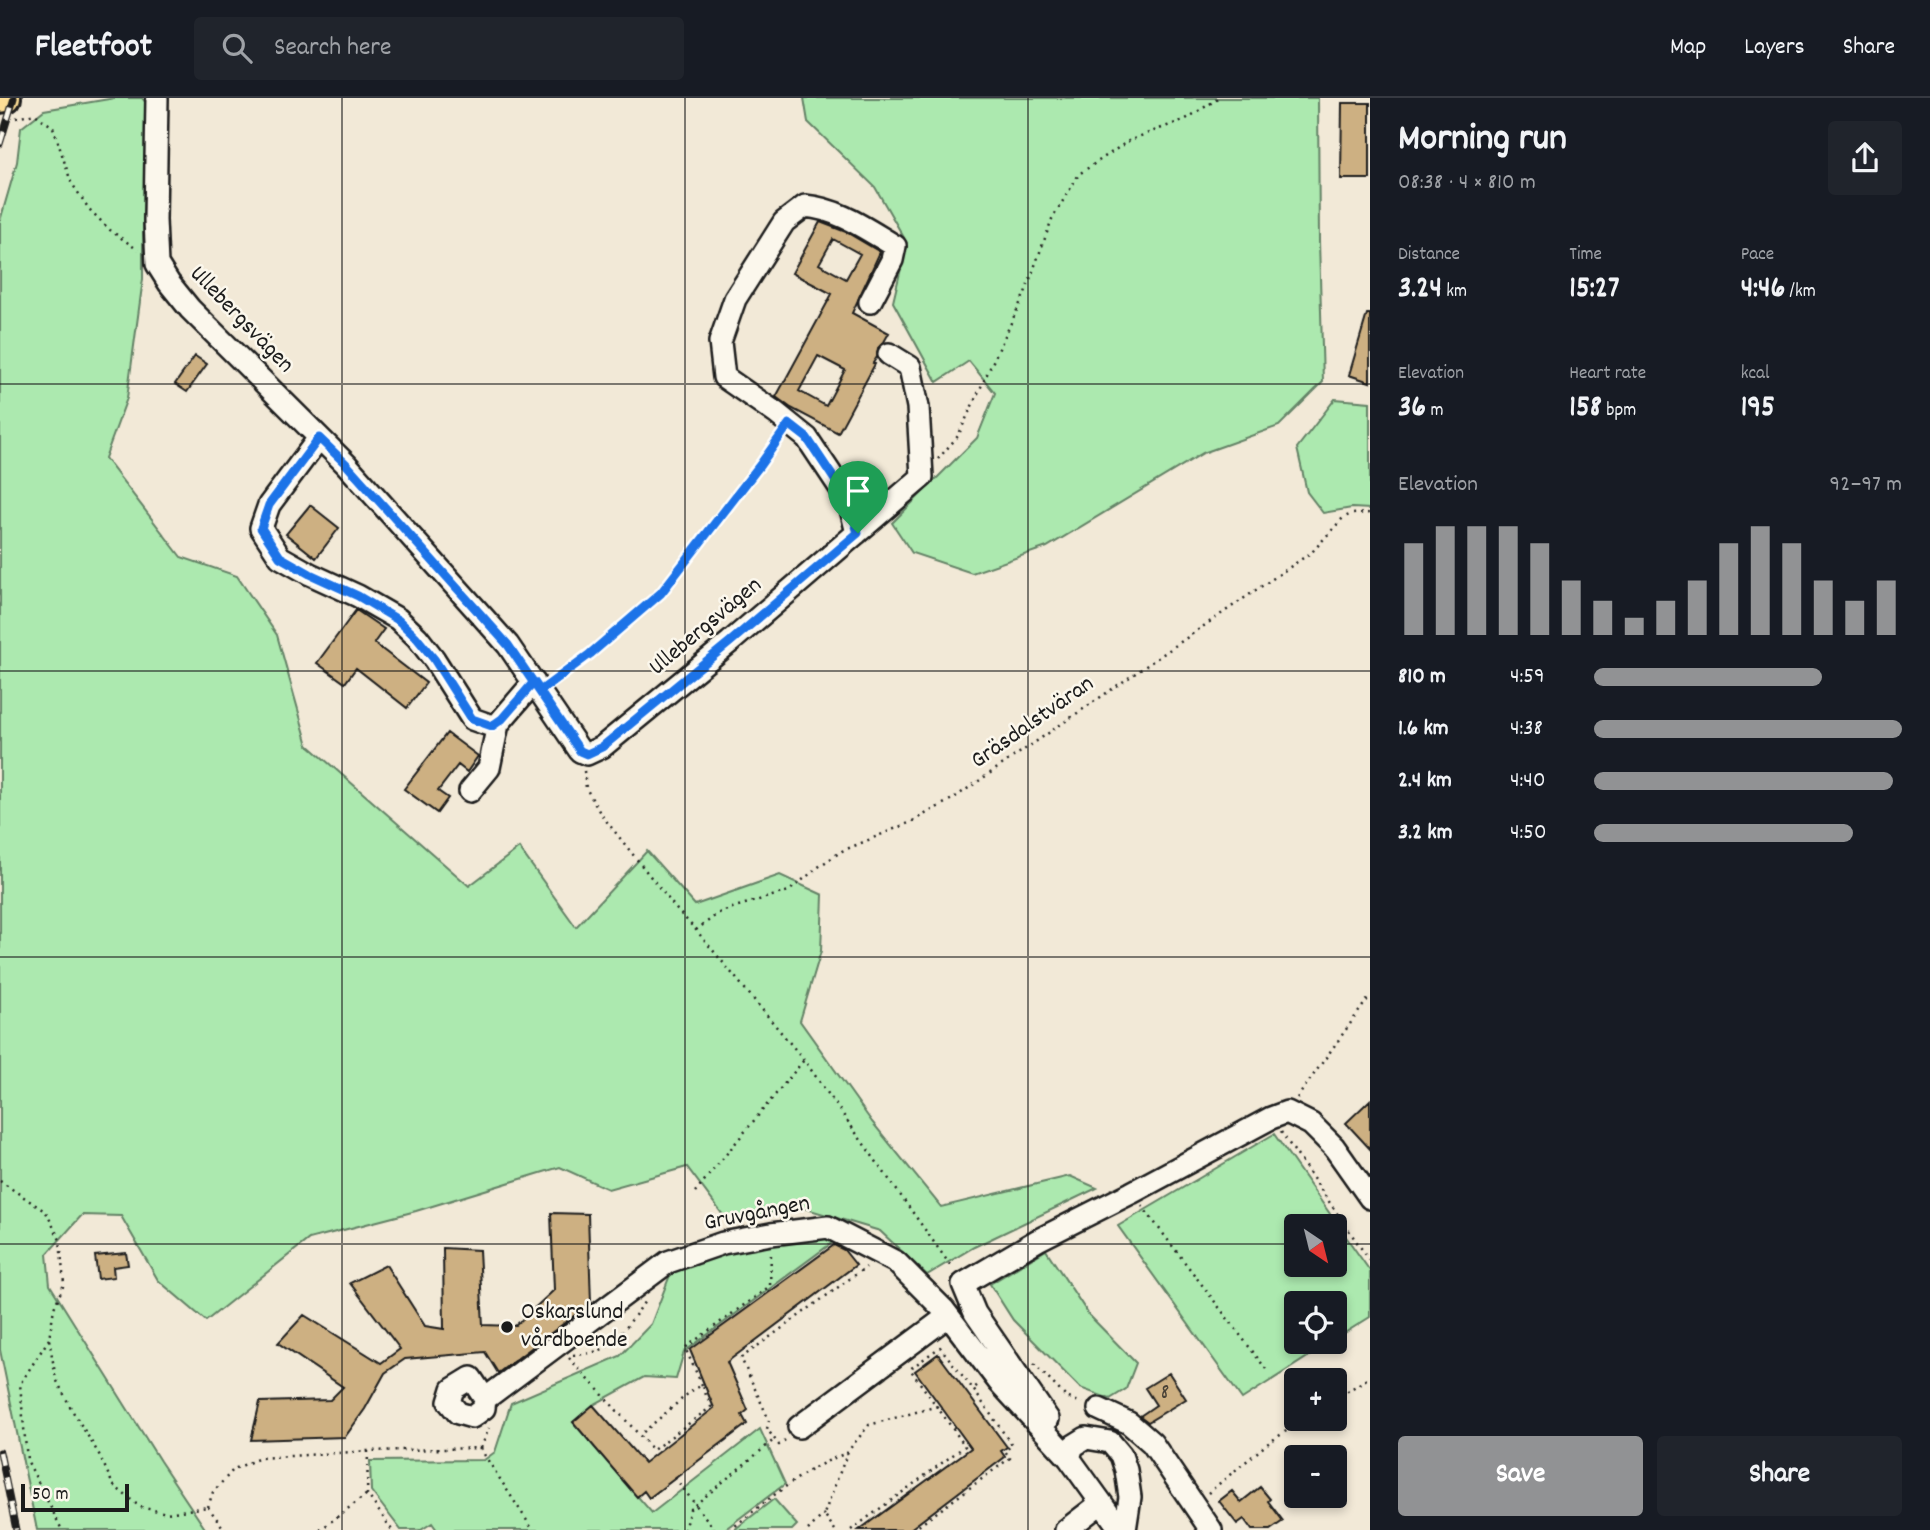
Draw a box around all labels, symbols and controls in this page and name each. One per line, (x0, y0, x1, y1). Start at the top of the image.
search box (194, 17, 684, 80)
text: Fleetfoot (35, 25, 152, 72)
icon: search (218, 29, 256, 67)
text: Search here (274, 30, 391, 67)
text: Map (1670, 31, 1706, 65)
text: Layers (1744, 31, 1805, 65)
text: Share (1843, 31, 1895, 65)
text: Morning run (1398, 113, 1567, 168)
button: share (1828, 121, 1902, 195)
text: 08:38 · 4 × 810 m (1398, 167, 1536, 200)
text: Distance (1398, 242, 1460, 269)
text: Time (1569, 242, 1602, 269)
text: Pace (1741, 242, 1774, 269)
street label: Ullebergsvägen (181, 258, 301, 382)
text: 3.24 (1398, 269, 1442, 312)
text: 15:27 (1569, 269, 1619, 312)
text: 4:46 (1741, 269, 1785, 312)
text: km (1442, 279, 1467, 306)
text: /km (1785, 279, 1816, 306)
text: Elevation (1398, 361, 1464, 388)
text: Heart rate (1569, 361, 1646, 388)
text: kcal (1741, 361, 1770, 388)
text: 36 (1398, 388, 1426, 431)
text: 158 (1569, 388, 1602, 431)
text: 195 (1741, 388, 1775, 431)
text: m (1426, 398, 1443, 425)
text: bpm (1602, 398, 1636, 425)
pin (828, 461, 888, 533)
text: Elevation (1398, 469, 1478, 502)
text: 92–97 m (1830, 469, 1902, 502)
icon: arrive (839, 472, 877, 510)
street label: Ullebergsvägen (642, 570, 770, 684)
text: 810 m (1398, 661, 1446, 694)
text: 4:59 (1510, 661, 1545, 694)
street label: Gräsdalstväran (964, 668, 1102, 778)
text: 1.6 km (1398, 713, 1449, 746)
text: 4:38 (1510, 713, 1543, 746)
text: 2.4 km (1398, 765, 1452, 798)
text: 4:40 (1510, 765, 1545, 798)
text: 3.2 km (1398, 817, 1453, 850)
text: 4:50 (1510, 817, 1547, 850)
street label: Gruvgången (701, 1187, 813, 1241)
north arrow (1284, 1214, 1348, 1278)
map controls (1284, 1214, 1347, 1508)
button: locate (1284, 1291, 1347, 1354)
place label: Oskarslund vårdboende (521, 1296, 628, 1358)
marker: Oskarslund vårdboende (499, 1319, 515, 1335)
button: + (1284, 1368, 1347, 1431)
house number: 8 (1161, 1379, 1169, 1409)
button: Save (1398, 1436, 1643, 1516)
button: Share (1657, 1436, 1902, 1516)
button: − (1284, 1445, 1347, 1508)
scale bar (21, 1481, 130, 1513)
text: 50 m (32, 1482, 69, 1509)

